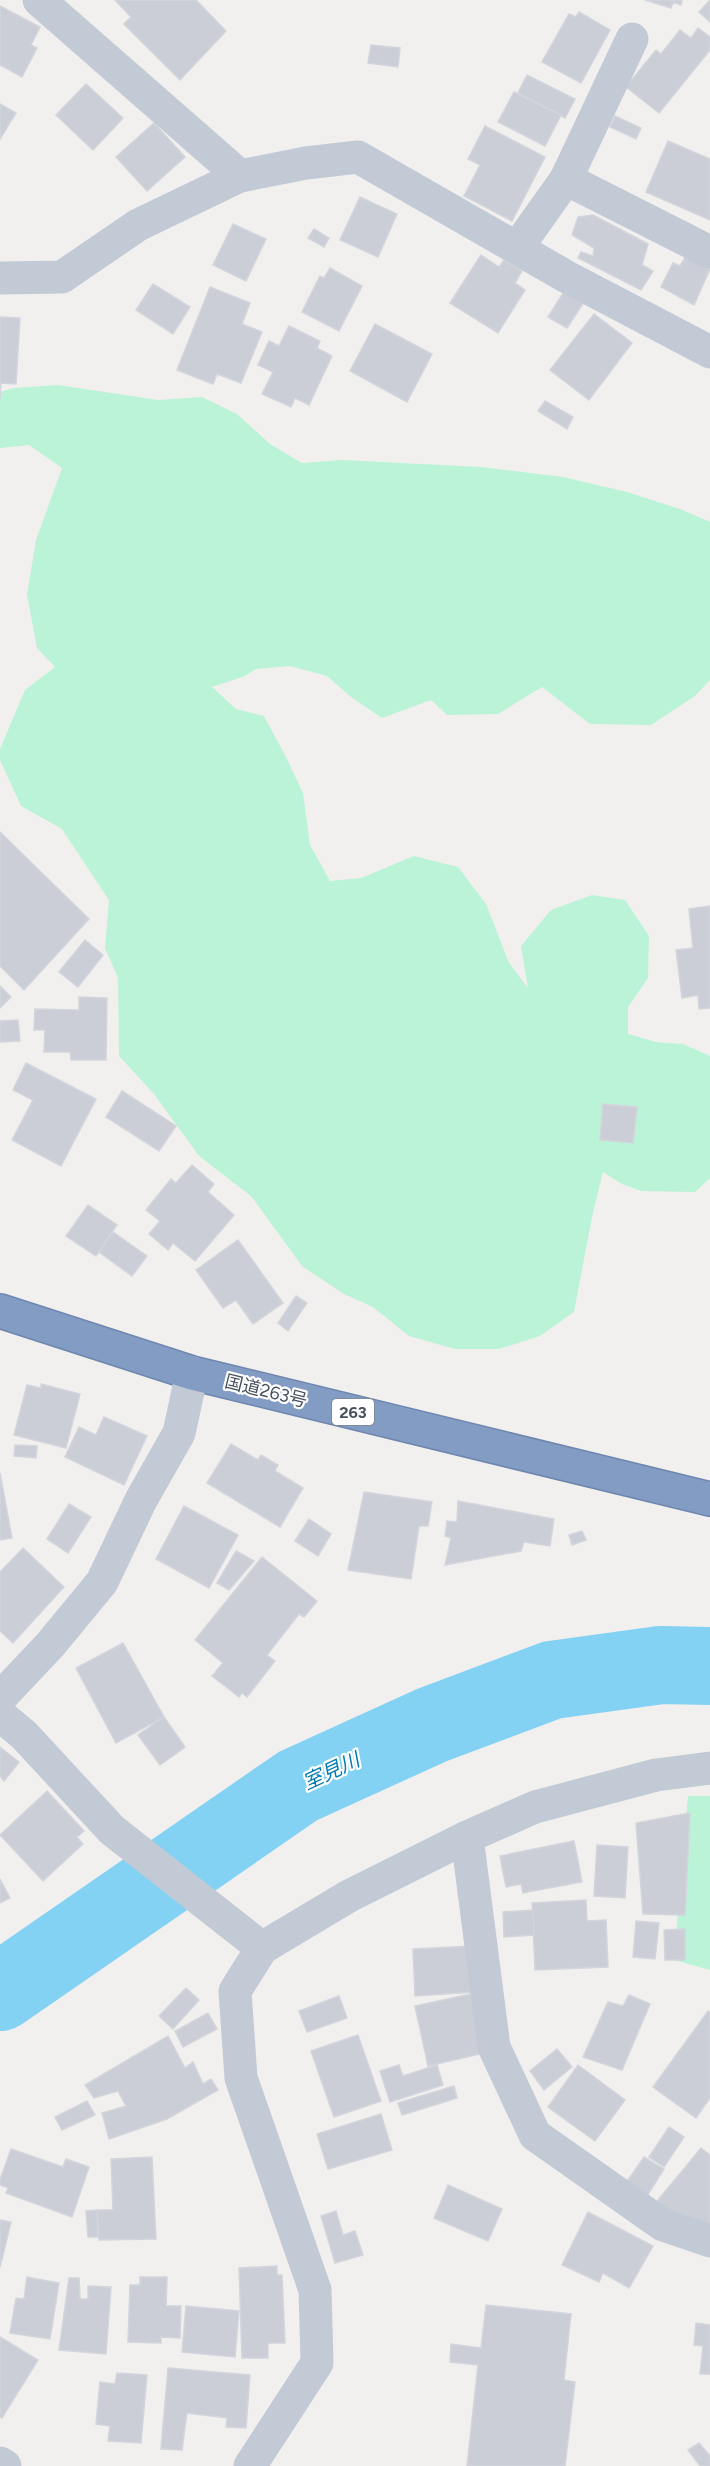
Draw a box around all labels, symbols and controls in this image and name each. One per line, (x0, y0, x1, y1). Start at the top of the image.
street label: 国道263号 (223, 1370, 309, 1412)
road number: 263 (332, 1399, 374, 1425)
water label: 室見川 (299, 1747, 365, 1795)

